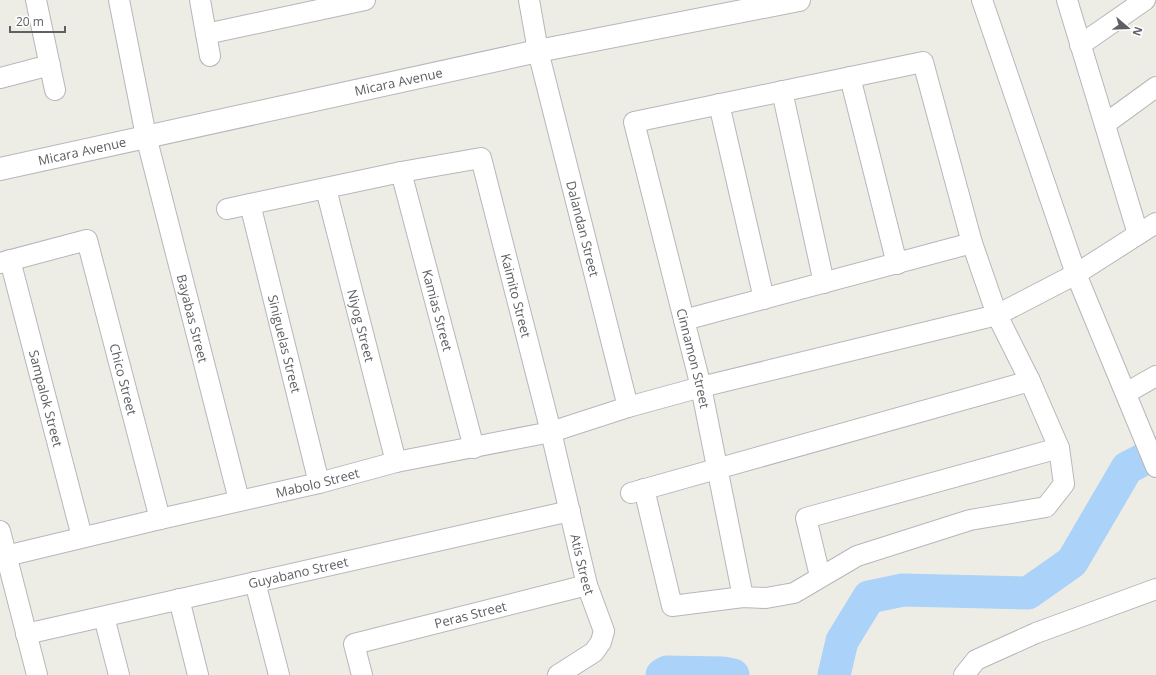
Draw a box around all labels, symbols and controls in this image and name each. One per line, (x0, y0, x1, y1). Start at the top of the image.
scale bar (10, 8, 65, 34)
north arrow (1108, 8, 1148, 48)
text: 20 m (16, 13, 44, 30)
text: N (1129, 25, 1146, 38)
street label: Micara Avenue (353, 63, 444, 100)
street label: Micara Avenue (36, 133, 128, 169)
street label: Dalandan Street (562, 179, 604, 279)
street label: Kaimito Street (497, 252, 536, 340)
street label: Kamias Street (418, 267, 457, 353)
street label: Bayabas Street (173, 272, 213, 365)
street label: Niyog Street (343, 287, 379, 364)
street label: Siniguelas Street (264, 293, 305, 395)
street label: Cinnamon Street (672, 306, 714, 410)
street label: Chico Street (105, 342, 142, 417)
street label: Sampalok Street (25, 348, 67, 449)
street label: Mabolo Street (274, 463, 362, 502)
street label: Atis Street (566, 532, 599, 598)
street label: Guyabano Street (246, 552, 350, 592)
street label: Peras Street (432, 597, 509, 632)

